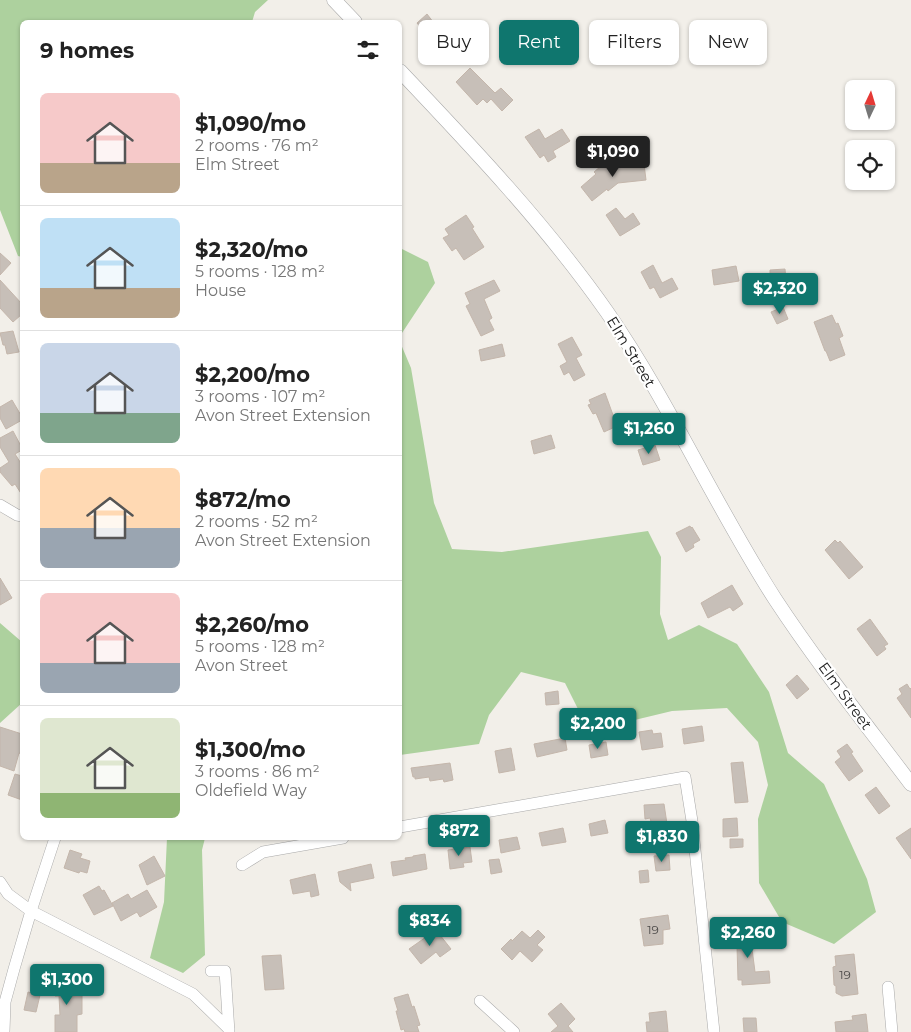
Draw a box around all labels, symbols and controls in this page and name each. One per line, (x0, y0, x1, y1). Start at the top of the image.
chip: Buy (418, 20, 489, 65)
chip: Rent (499, 20, 579, 65)
chip: Filters (589, 20, 679, 65)
chip: New (689, 20, 767, 65)
icon: filters (354, 36, 382, 64)
text: 9 homes (40, 38, 134, 63)
north arrow (845, 80, 895, 130)
map controls (845, 80, 895, 190)
text: $1,090/mo (195, 111, 306, 136)
icon: home (80, 113, 140, 173)
text: 2 rooms · 76 m² (195, 136, 319, 155)
pin: $1,090 (572, 136, 654, 178)
button: locate (845, 140, 895, 190)
text: $1,090 (587, 142, 639, 161)
text: Elm Street (195, 155, 280, 174)
text: $2,320/mo (195, 237, 308, 262)
icon: home (80, 238, 140, 298)
text: 5 rooms · 128 m² (195, 262, 325, 281)
pin: $2,320 (739, 272, 821, 315)
text: $2,320 (753, 279, 807, 298)
text: House (195, 281, 246, 300)
street label: Elm Street (603, 313, 660, 391)
text: $2,200/mo (195, 362, 310, 387)
icon: home (80, 363, 140, 423)
text: 3 rooms · 107 m² (195, 387, 325, 406)
text: Avon Street Extension (195, 406, 371, 425)
pin: $1,260 (608, 412, 690, 455)
text: $1,260 (623, 419, 675, 438)
text: $872/mo (195, 487, 291, 512)
icon: home (80, 488, 140, 548)
text: 2 rooms · 52 m² (195, 512, 318, 531)
text: Avon Street Extension (195, 531, 371, 550)
text: $2,260/mo (195, 612, 309, 637)
icon: home (80, 613, 140, 673)
text: 5 rooms · 128 m² (195, 637, 325, 656)
text: Avon Street (195, 656, 288, 675)
street label: Elm Street (814, 658, 876, 733)
pin: $2,200 (557, 708, 639, 750)
text: $2,200 (570, 714, 626, 733)
text: $1,300/mo (195, 737, 305, 762)
icon: home (80, 738, 140, 798)
text: 3 rooms · 86 m² (195, 762, 320, 781)
text: Oldefield Way (195, 781, 307, 800)
pin: $872 (429, 814, 489, 857)
pin: $1,830 (621, 820, 703, 863)
text: $872 (439, 821, 479, 840)
text: $1,830 (636, 827, 688, 846)
pin: $834 (400, 904, 460, 947)
text: $834 (409, 911, 451, 930)
pin: $2,260 (707, 916, 789, 959)
house number: 19 (647, 922, 659, 937)
text: $2,260 (721, 923, 775, 942)
pin: $1,300 (26, 964, 108, 1006)
house number: 19 (839, 967, 851, 982)
text: $1,300 (41, 970, 93, 989)

